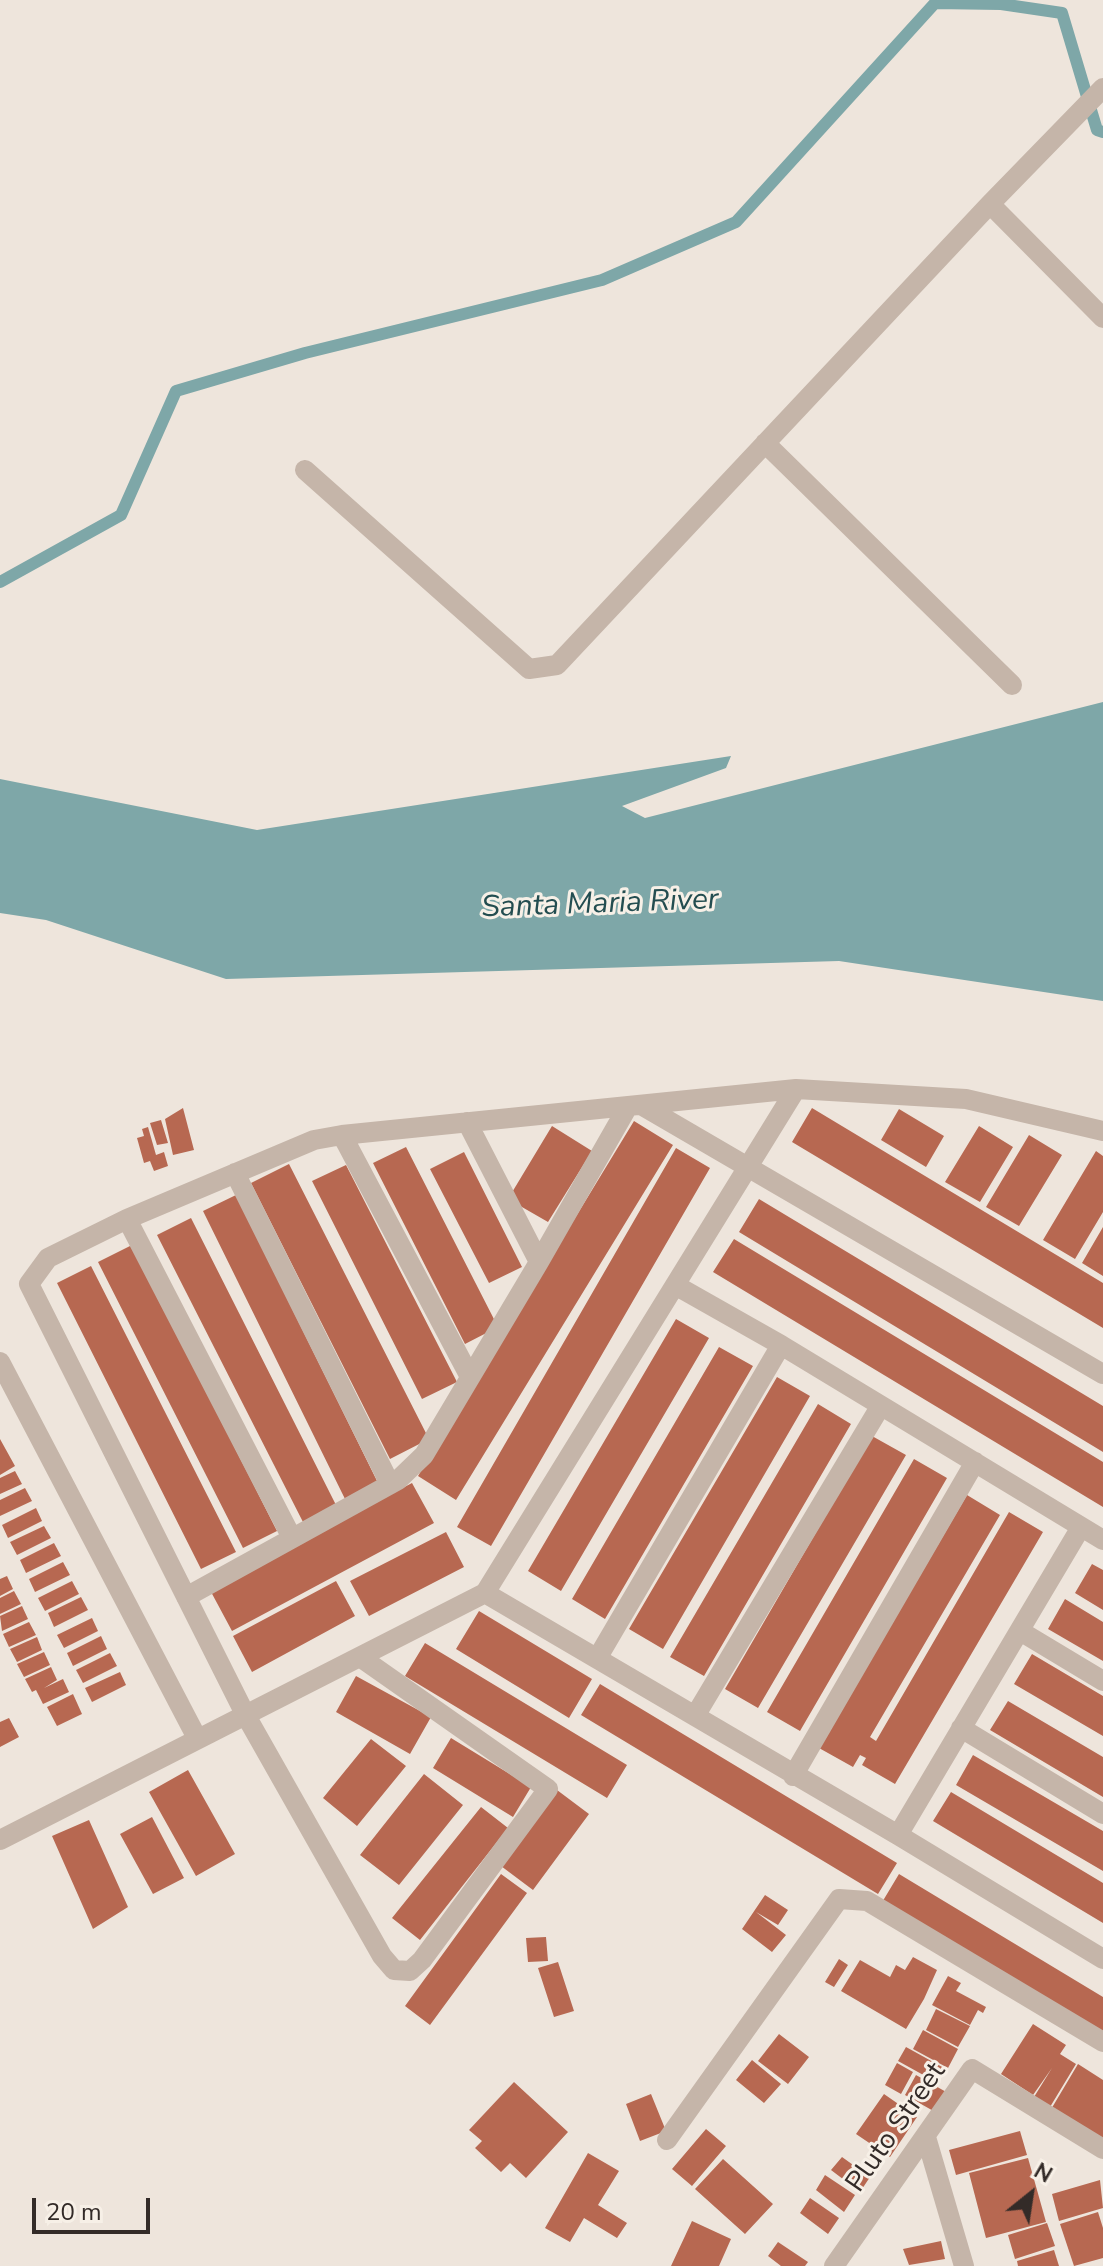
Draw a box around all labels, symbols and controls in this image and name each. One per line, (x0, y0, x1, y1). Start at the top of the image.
water label: Santa Maria River (481, 883, 719, 927)
street label: Pluto Street (840, 2057, 954, 2199)
north arrow (991, 2154, 1071, 2234)
text: N (1028, 2156, 1058, 2190)
scale bar (36, 2182, 154, 2232)
text: 20 m (46, 2196, 102, 2228)

